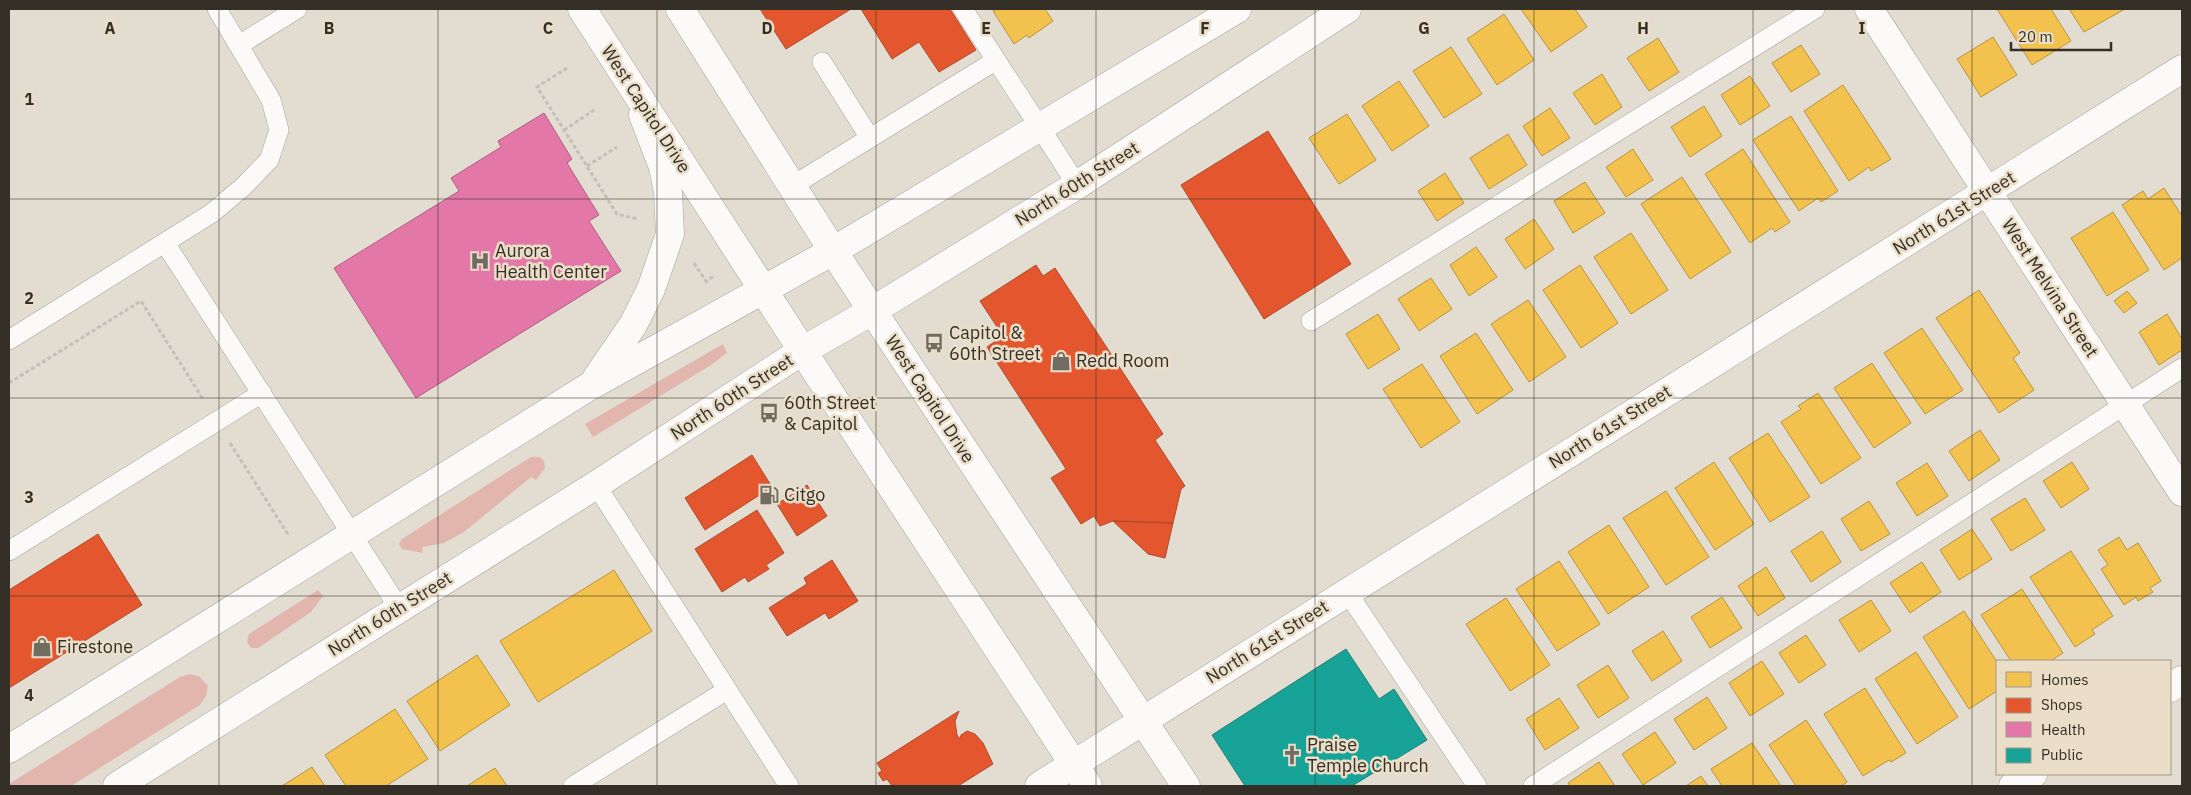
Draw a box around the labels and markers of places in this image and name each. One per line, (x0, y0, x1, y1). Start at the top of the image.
place label: Aurora Health Center (495, 239, 607, 283)
hospital icon: Aurora Health Center (469, 250, 491, 272)
place label: Capitol & 60th Street (949, 321, 1041, 365)
bus stop icon: Capitol & 60th Street (923, 332, 945, 354)
place label: Redd Room (1076, 349, 1169, 372)
shop icon: Redd Room (1050, 350, 1072, 372)
place label: 60th Street & Capitol (784, 391, 876, 435)
bus stop icon: 60th Street & Capitol (758, 402, 780, 424)
place label: Citgo (784, 483, 825, 506)
fuel station icon: Citgo (758, 484, 780, 506)
place label: Firestone (57, 635, 133, 658)
shop icon: Firestone (31, 636, 53, 658)
place label: Praise Temple Church (1307, 733, 1429, 777)
church icon: Praise Temple Church (1281, 744, 1303, 766)

